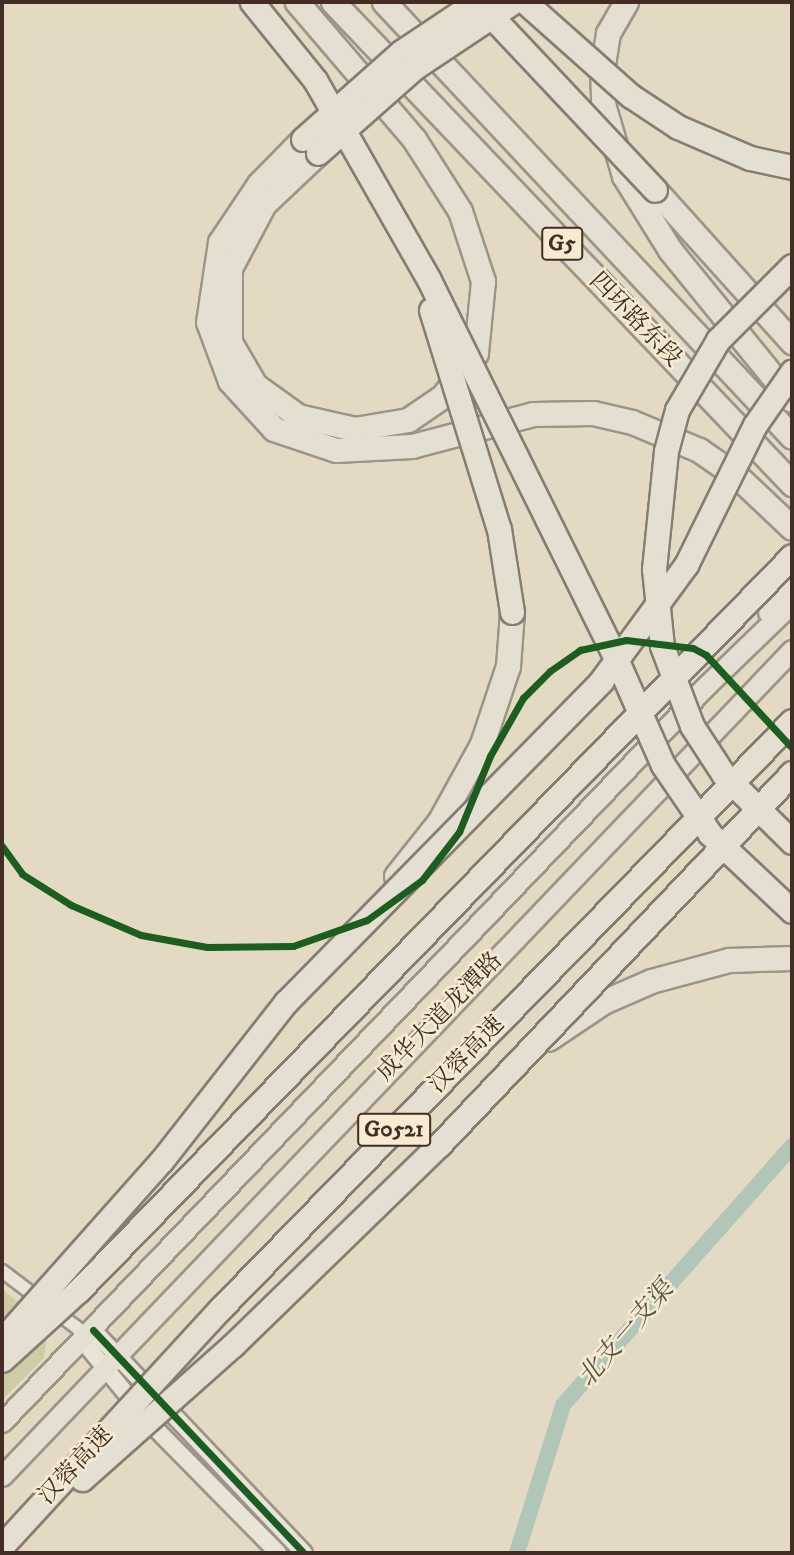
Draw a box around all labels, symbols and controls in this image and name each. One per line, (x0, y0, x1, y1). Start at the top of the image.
road number: G5 (541, 224, 583, 264)
street label: 四环路东段 (583, 267, 687, 373)
street label: 成华大道龙潭路 (371, 947, 509, 1087)
street label: 汉蓉高速 (423, 1010, 511, 1100)
road number: G0521 (356, 1110, 432, 1149)
water label: 北支一支渠 (572, 1275, 680, 1393)
street label: 汉蓉高速 (33, 1421, 119, 1511)

